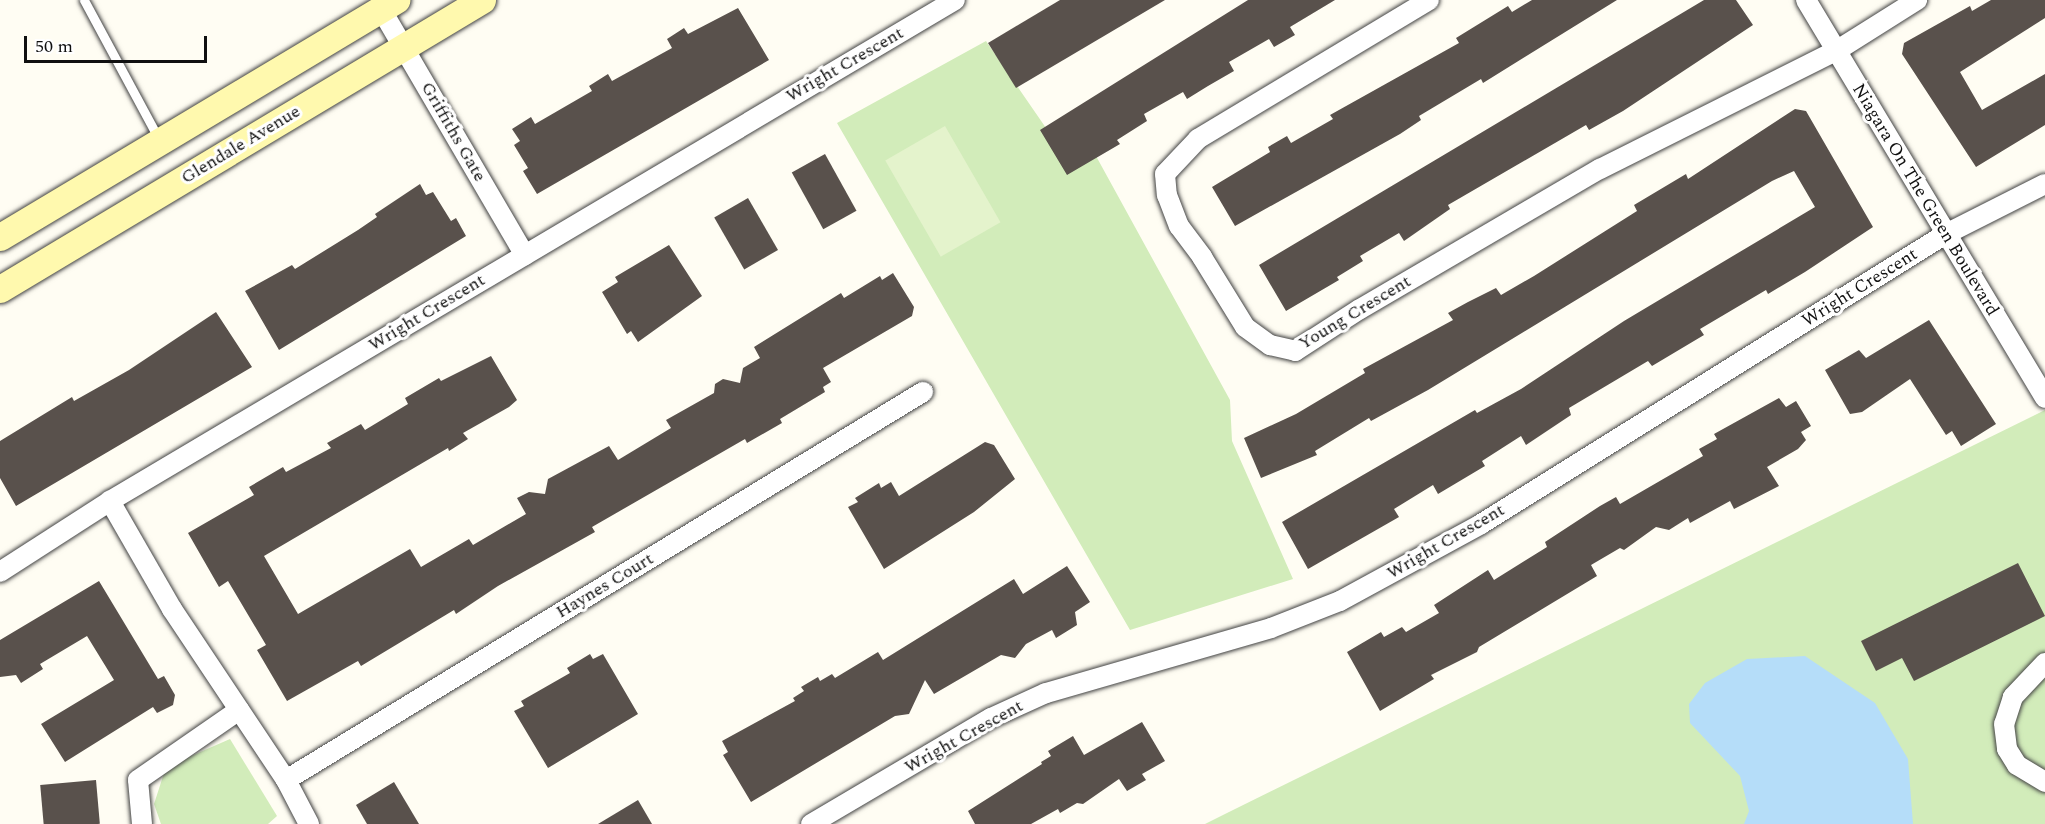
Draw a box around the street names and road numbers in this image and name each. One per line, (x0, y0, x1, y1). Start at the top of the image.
street label: Wright Crescent (782, 23, 908, 107)
street label: Griffiths Gate (416, 78, 490, 186)
street label: Niagara On The Green Boulevard (1847, 80, 2003, 320)
street label: Glendale Avenue (178, 101, 304, 189)
street label: Wright Crescent (1798, 244, 1922, 332)
street label: Wright Crescent (365, 270, 489, 356)
street label: Young Crescent (1295, 271, 1415, 355)
street label: Wright Crescent (1383, 500, 1509, 584)
street label: Haynes Court (552, 548, 658, 624)
street label: Wright Crescent (901, 696, 1027, 778)

